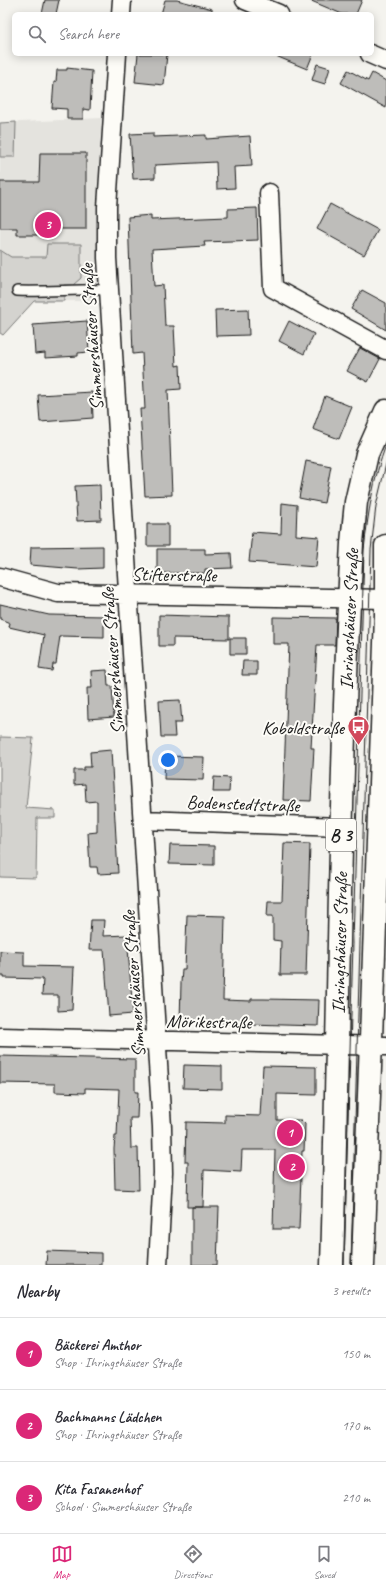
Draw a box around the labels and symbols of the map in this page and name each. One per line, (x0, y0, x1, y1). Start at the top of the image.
pin: 3 (35, 210, 61, 240)
street label: Simmershäuser Straße (75, 261, 109, 411)
street label: Ihringshäuser Straße (335, 546, 365, 690)
street label: Stifterstraße (131, 562, 218, 588)
street label: Simmershäuser Straße (96, 585, 130, 735)
bus stop icon: Koboldstraße (346, 714, 372, 747)
place label: Koboldstraße (262, 716, 346, 740)
your location (158, 750, 178, 770)
street label: Bodenstedtstraße (186, 790, 302, 818)
road number: B 3 (326, 819, 356, 851)
street label: Ihringshäuser Straße (327, 870, 353, 1014)
street label: Simmershäuser Straße (117, 908, 151, 1058)
street label: Mörikestraße (166, 1009, 254, 1035)
pin: 1 (277, 1118, 303, 1148)
pin: 2 (279, 1152, 305, 1182)

